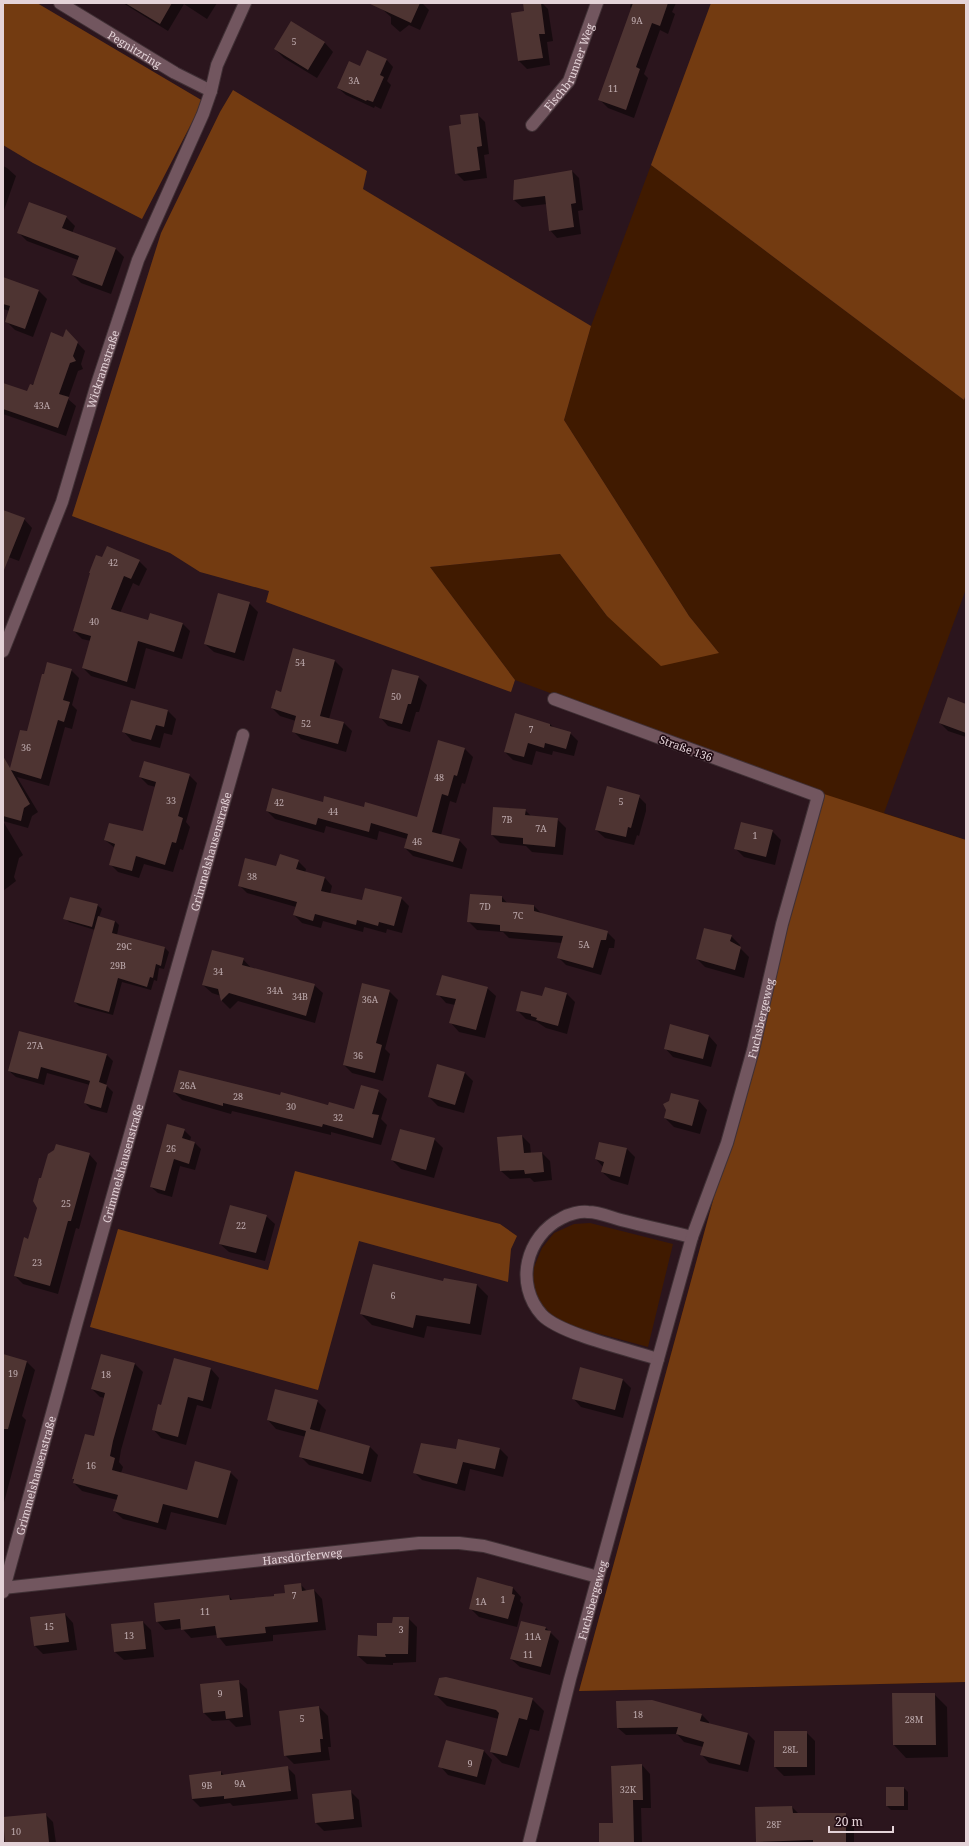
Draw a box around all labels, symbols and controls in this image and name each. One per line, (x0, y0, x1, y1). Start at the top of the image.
house number: 9A (631, 14, 643, 27)
street label: Fischbrunner Weg (540, 21, 597, 113)
street label: Pegnitzring (105, 27, 165, 71)
house number: 5 (291, 35, 297, 48)
house number: 3A (348, 74, 360, 87)
house number: 11 (608, 82, 618, 95)
street label: Wickramstraße (83, 328, 122, 410)
house number: 43A (34, 399, 51, 412)
house number: 42 (108, 556, 118, 569)
house number: 40 (89, 615, 99, 628)
house number: 54 (295, 656, 305, 669)
house number: 50 (391, 690, 401, 703)
house number: 52 (301, 717, 311, 730)
house number: 7 (528, 723, 534, 736)
street label: Straße 136 (657, 731, 715, 765)
house number: 36 (21, 741, 31, 754)
house number: 48 (434, 771, 444, 784)
street label: Grimmelshausenstraße (186, 790, 234, 913)
house number: 33 (166, 794, 176, 807)
house number: 5 (618, 795, 624, 808)
house number: 42 (274, 796, 284, 809)
house number: 44 (328, 805, 338, 818)
house number: 7B (502, 813, 513, 826)
house number: 7A (535, 822, 547, 835)
house number: 1 (752, 829, 758, 842)
house number: 46 (412, 835, 422, 848)
house number: 38 (247, 870, 257, 883)
house number: 7D (479, 900, 491, 913)
house number: 7C (513, 909, 524, 922)
house number: 5A (578, 938, 590, 951)
house number: 29C (116, 940, 132, 953)
house number: 29B (110, 959, 126, 972)
house number: 34 (213, 965, 223, 978)
street label: Fuchsbergeweg (744, 977, 777, 1060)
house number: 34A (267, 984, 284, 997)
house number: 34B (292, 990, 308, 1003)
house number: 36A (362, 993, 379, 1006)
house number: 27A (27, 1039, 44, 1052)
house number: 36 (353, 1049, 363, 1062)
house number: 26A (180, 1079, 197, 1092)
house number: 28 (233, 1090, 243, 1103)
house number: 30 (286, 1100, 296, 1113)
street label: Grimmelshausenstraße (98, 1102, 146, 1224)
house number: 32 (333, 1111, 343, 1124)
house number: 26 (166, 1142, 176, 1155)
house number: 25 (61, 1197, 71, 1210)
house number: 22 (236, 1219, 246, 1232)
house number: 23 (32, 1256, 42, 1269)
house number: 6 (390, 1289, 396, 1302)
house number: 19 (8, 1367, 18, 1380)
house number: 18 (101, 1368, 111, 1381)
street label: Grimmelshausenstraße (12, 1414, 58, 1537)
house number: 16 (86, 1459, 96, 1472)
street label: Harsdörferweg (262, 1544, 343, 1567)
street label: Fuchsbergeweg (574, 1558, 610, 1641)
house number: 7 (291, 1589, 297, 1602)
house number: 1 (500, 1593, 506, 1606)
house number: 1A (475, 1595, 487, 1608)
house number: 11 (200, 1605, 210, 1618)
house number: 15 (44, 1620, 54, 1633)
house number: 3 (398, 1623, 404, 1636)
house number: 13 (124, 1629, 134, 1642)
house number: 11A (525, 1630, 542, 1643)
house number: 11 (523, 1648, 533, 1661)
house number: 9 (217, 1687, 223, 1700)
house number: 18 (633, 1708, 643, 1721)
house number: 5 (299, 1712, 305, 1725)
house number: 28M (905, 1713, 924, 1726)
house number: 28L (782, 1743, 798, 1756)
house number: 9 (467, 1757, 473, 1770)
house number: 9A (234, 1777, 246, 1790)
house number: 9B (202, 1779, 213, 1792)
house number: 32K (620, 1783, 637, 1796)
scale bar (829, 1808, 893, 1834)
text: 20 m (835, 1813, 863, 1830)
house number: 28F (766, 1818, 782, 1831)
house number: 10 (11, 1825, 21, 1838)

